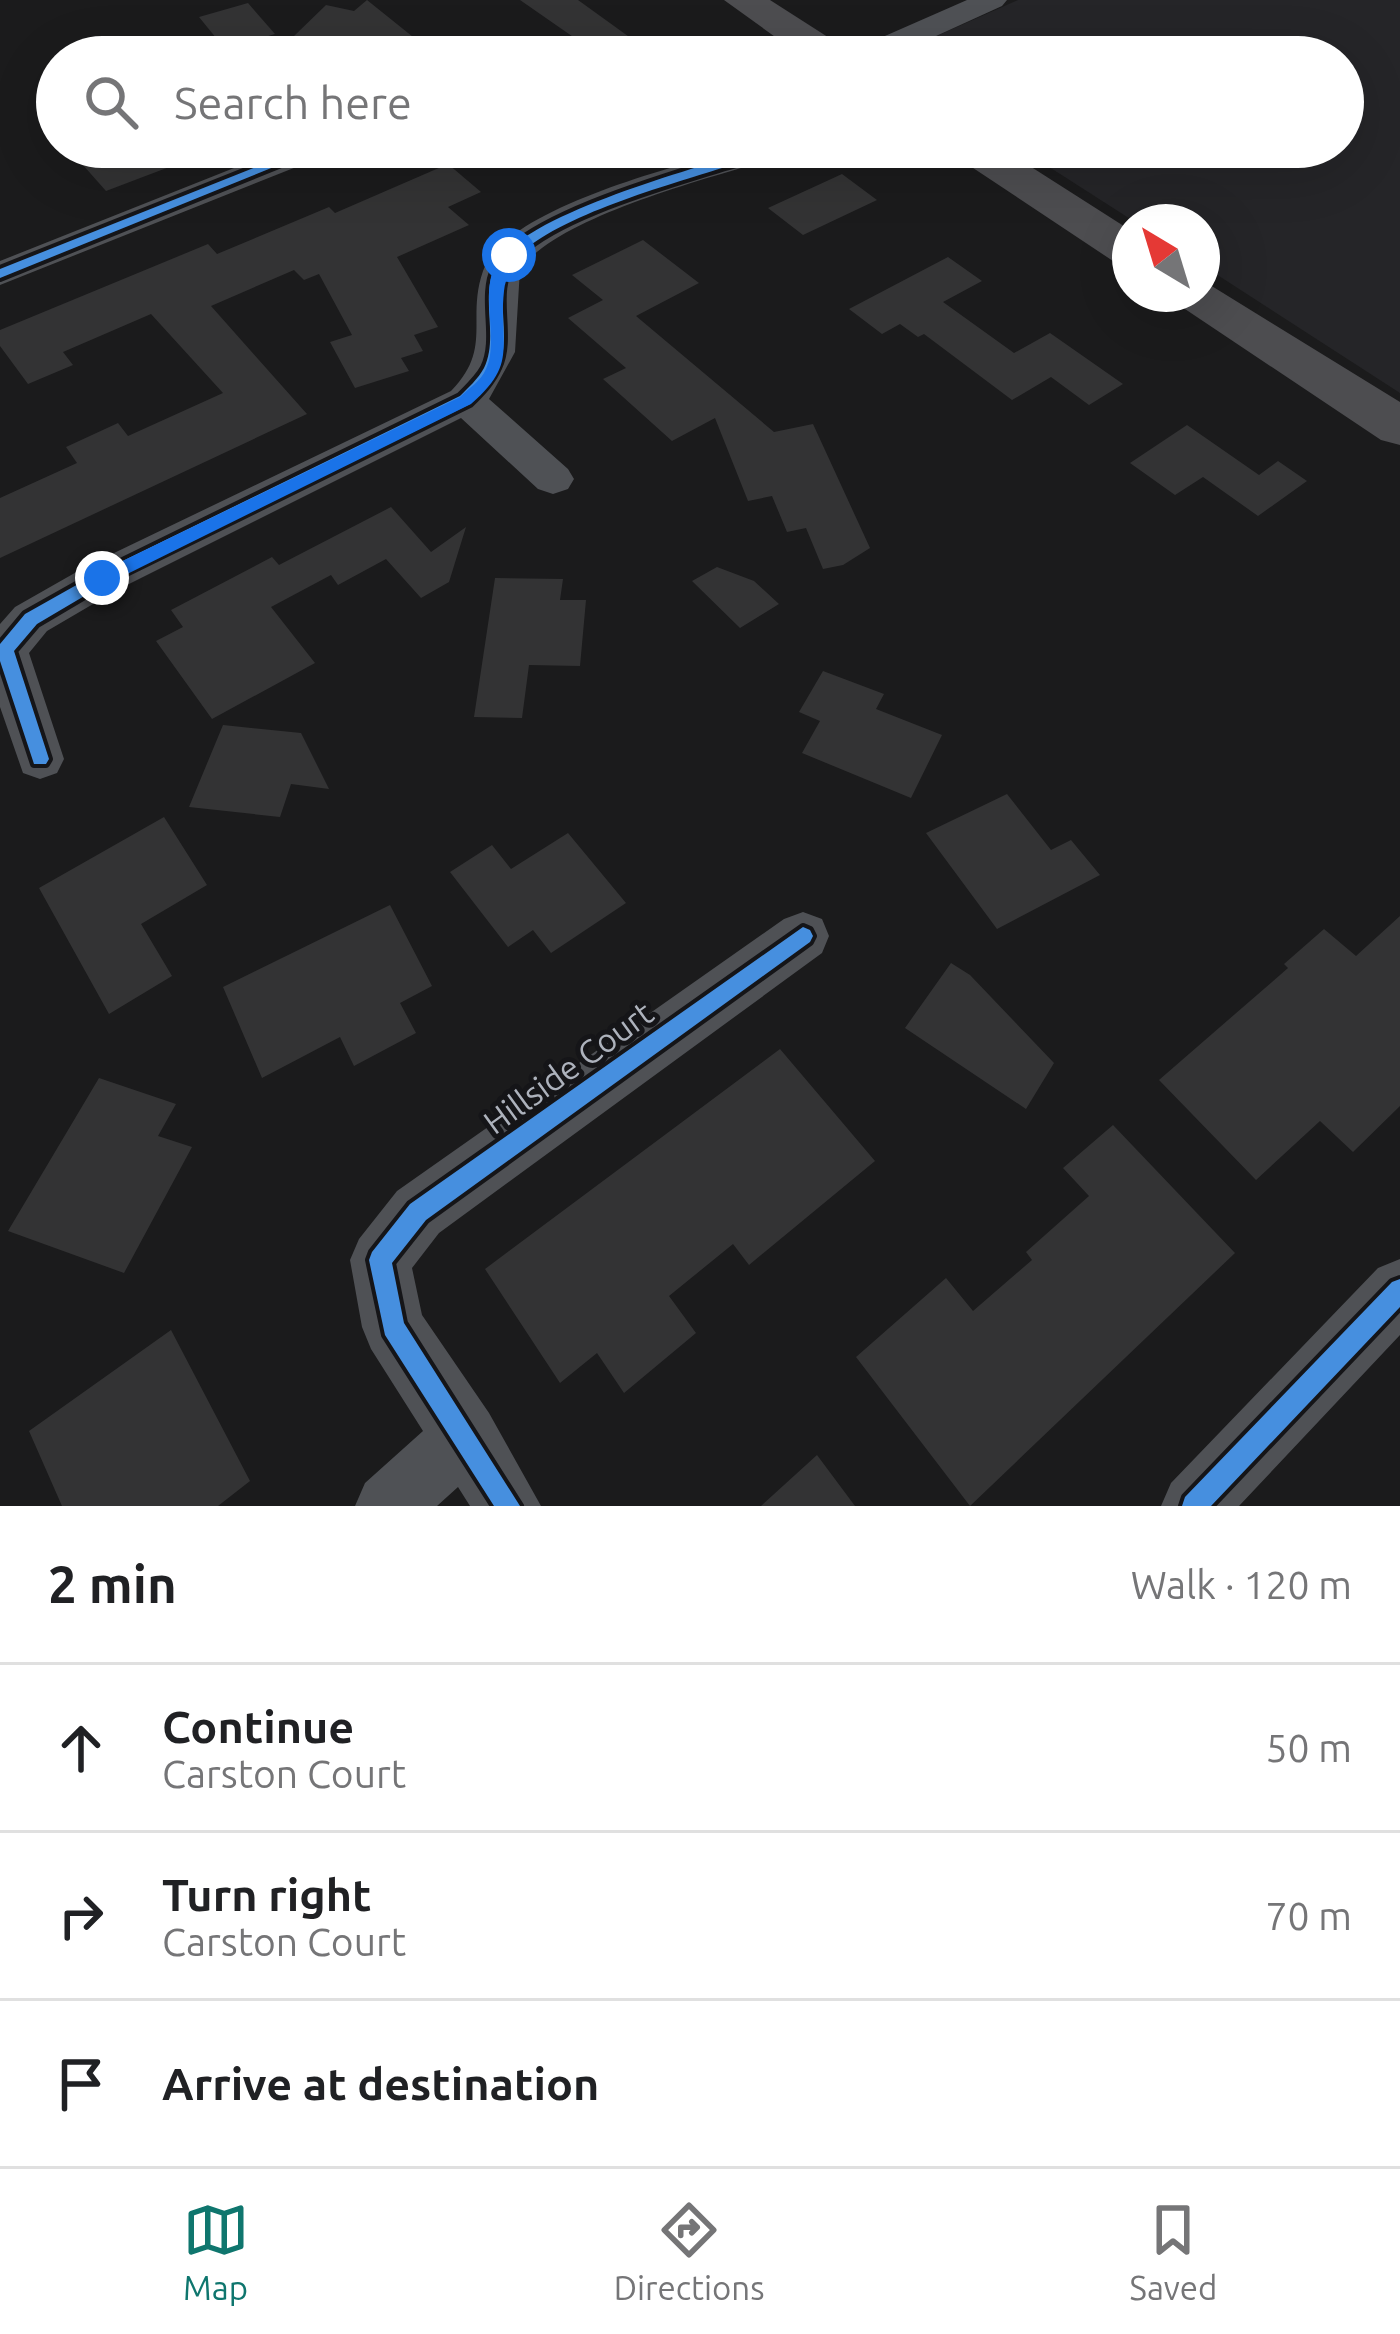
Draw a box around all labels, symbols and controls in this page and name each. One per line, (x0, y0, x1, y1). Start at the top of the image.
search box (36, 36, 1364, 168)
icon: search (78, 69, 144, 135)
text: Search here (174, 77, 412, 128)
north arrow (1112, 204, 1220, 312)
route start (482, 228, 536, 282)
route end (75, 551, 129, 605)
street label: Hillside Court (476, 993, 660, 1141)
text: 2 min (48, 1555, 177, 1613)
text: Walk · 120 m (1131, 1563, 1352, 1606)
text: Continue (162, 1701, 354, 1752)
icon: ahead (48, 1715, 114, 1781)
text: 50 m (1265, 1726, 1352, 1769)
text: Carston Court (162, 1752, 406, 1795)
text: Turn right (162, 1869, 371, 1920)
icon: right (48, 1883, 114, 1949)
text: 70 m (1265, 1894, 1352, 1937)
text: Carston Court (162, 1920, 406, 1963)
icon: arrive (48, 2051, 114, 2117)
text: Arrive at destination (162, 2058, 599, 2109)
tab: Map (183, 2197, 249, 2306)
tab: Directions (614, 2197, 764, 2306)
tab: Saved (1130, 2197, 1217, 2306)

